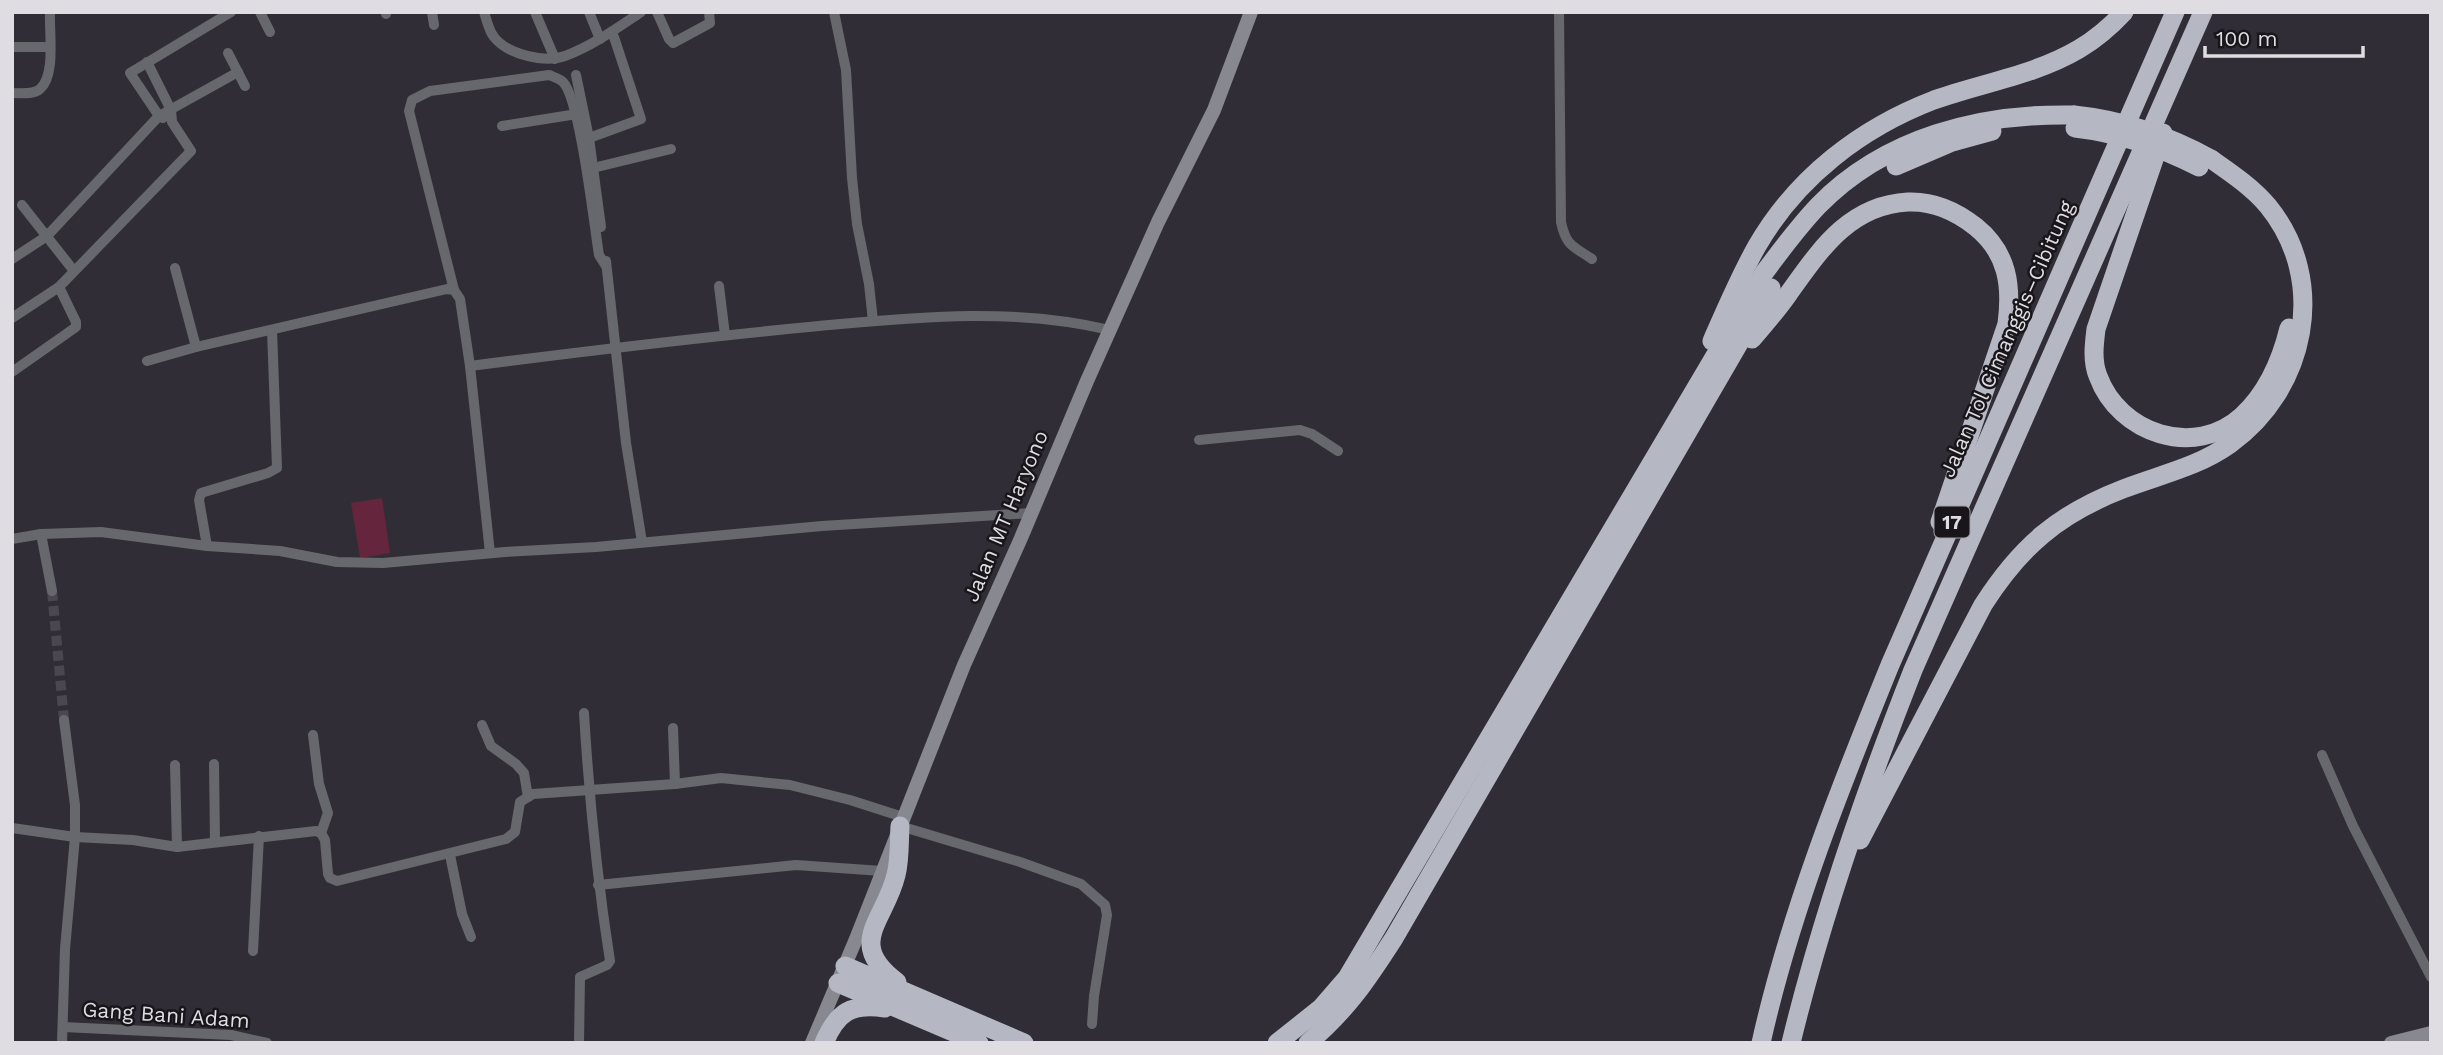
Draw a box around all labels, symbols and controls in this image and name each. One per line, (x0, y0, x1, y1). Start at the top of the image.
scale bar (2205, 14, 2362, 58)
text: 100 m (2216, 26, 2278, 51)
street label: Jalan Tol Cimanggis–Cibitung (1934, 196, 2079, 481)
street label: Jalan MT Haryono (958, 426, 1053, 605)
road number: 17 (1934, 506, 1969, 538)
street label: Gang Bani Adam (82, 996, 251, 1033)

